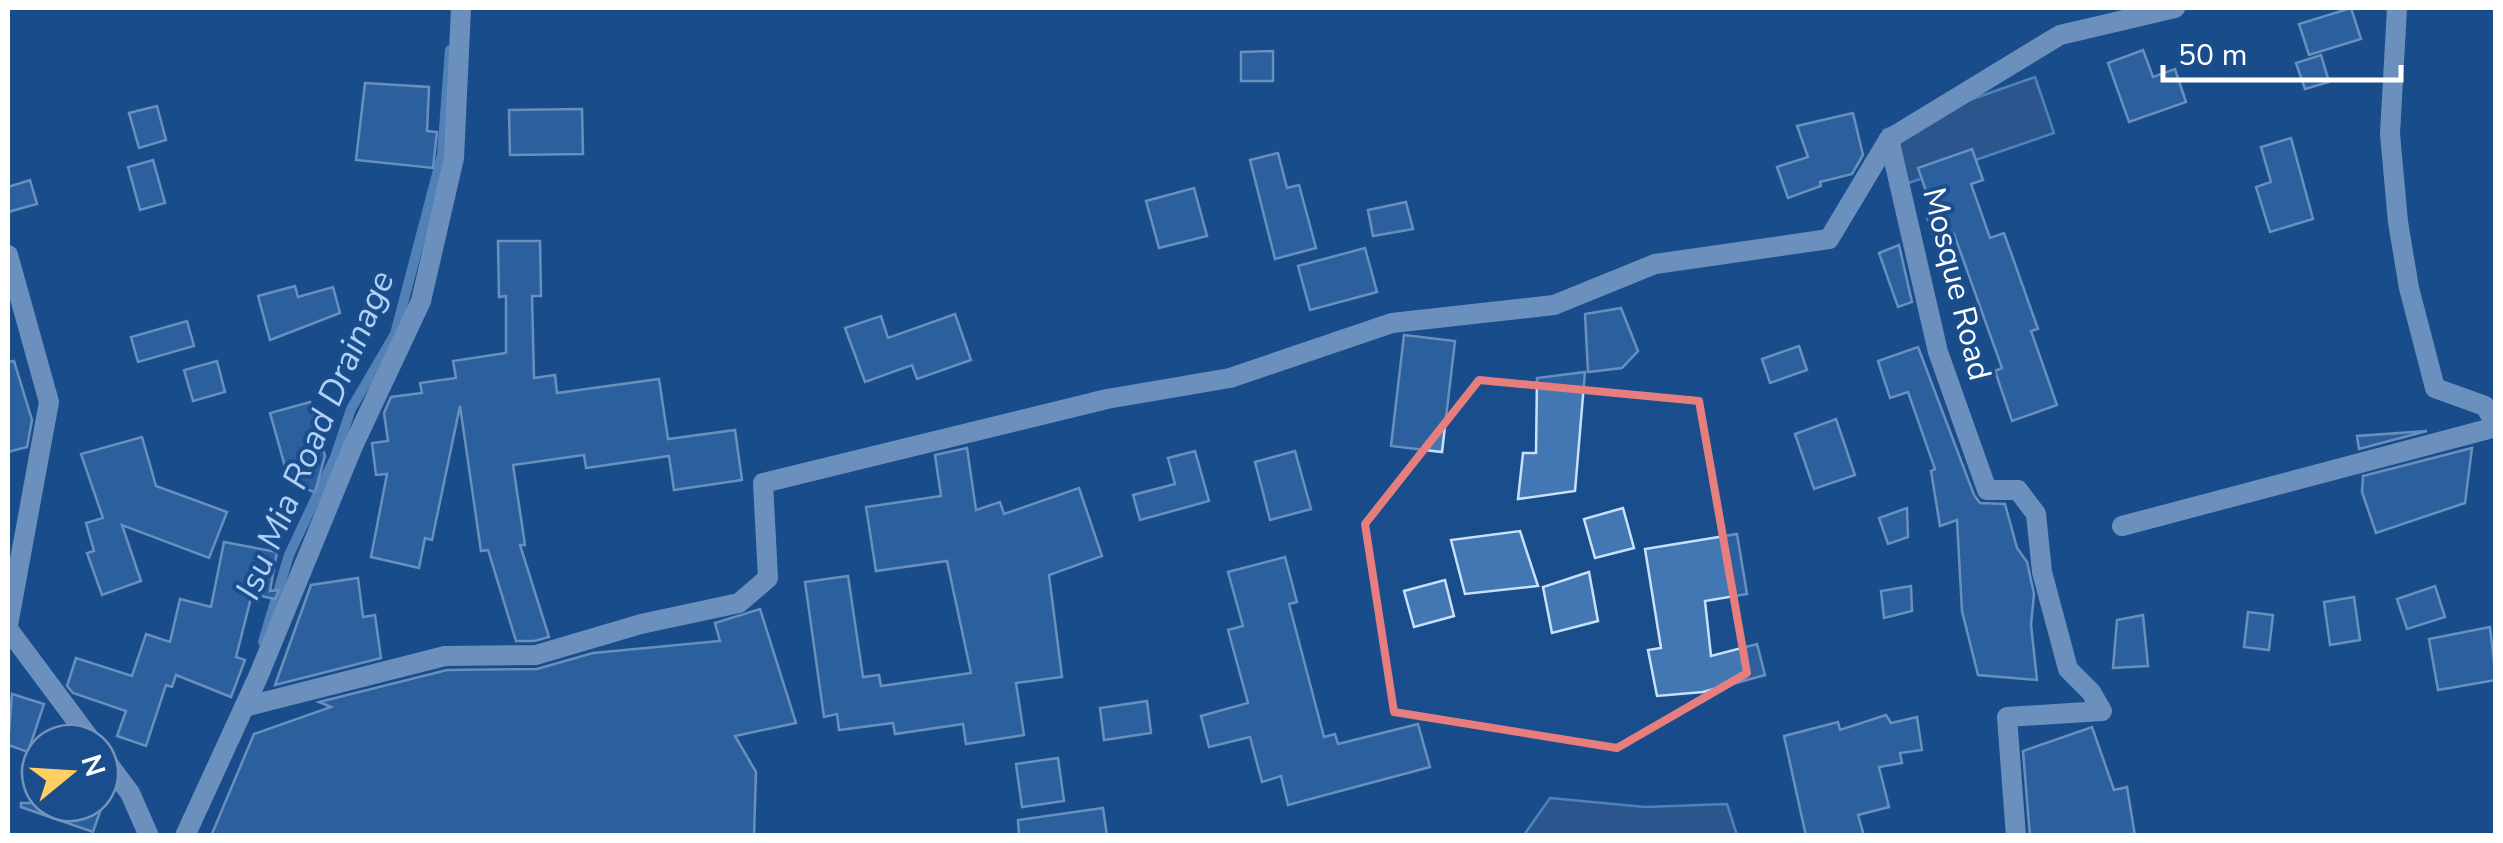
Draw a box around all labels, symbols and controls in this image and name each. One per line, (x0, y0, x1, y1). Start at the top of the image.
scale bar (2163, 20, 2400, 82)
text: 50 m (2178, 35, 2247, 76)
street label: Mosque Road (1912, 183, 2002, 385)
water label: Isu Mia Road Drainage (224, 263, 406, 607)
north arrow (20, 723, 120, 823)
text: N (72, 750, 114, 781)

